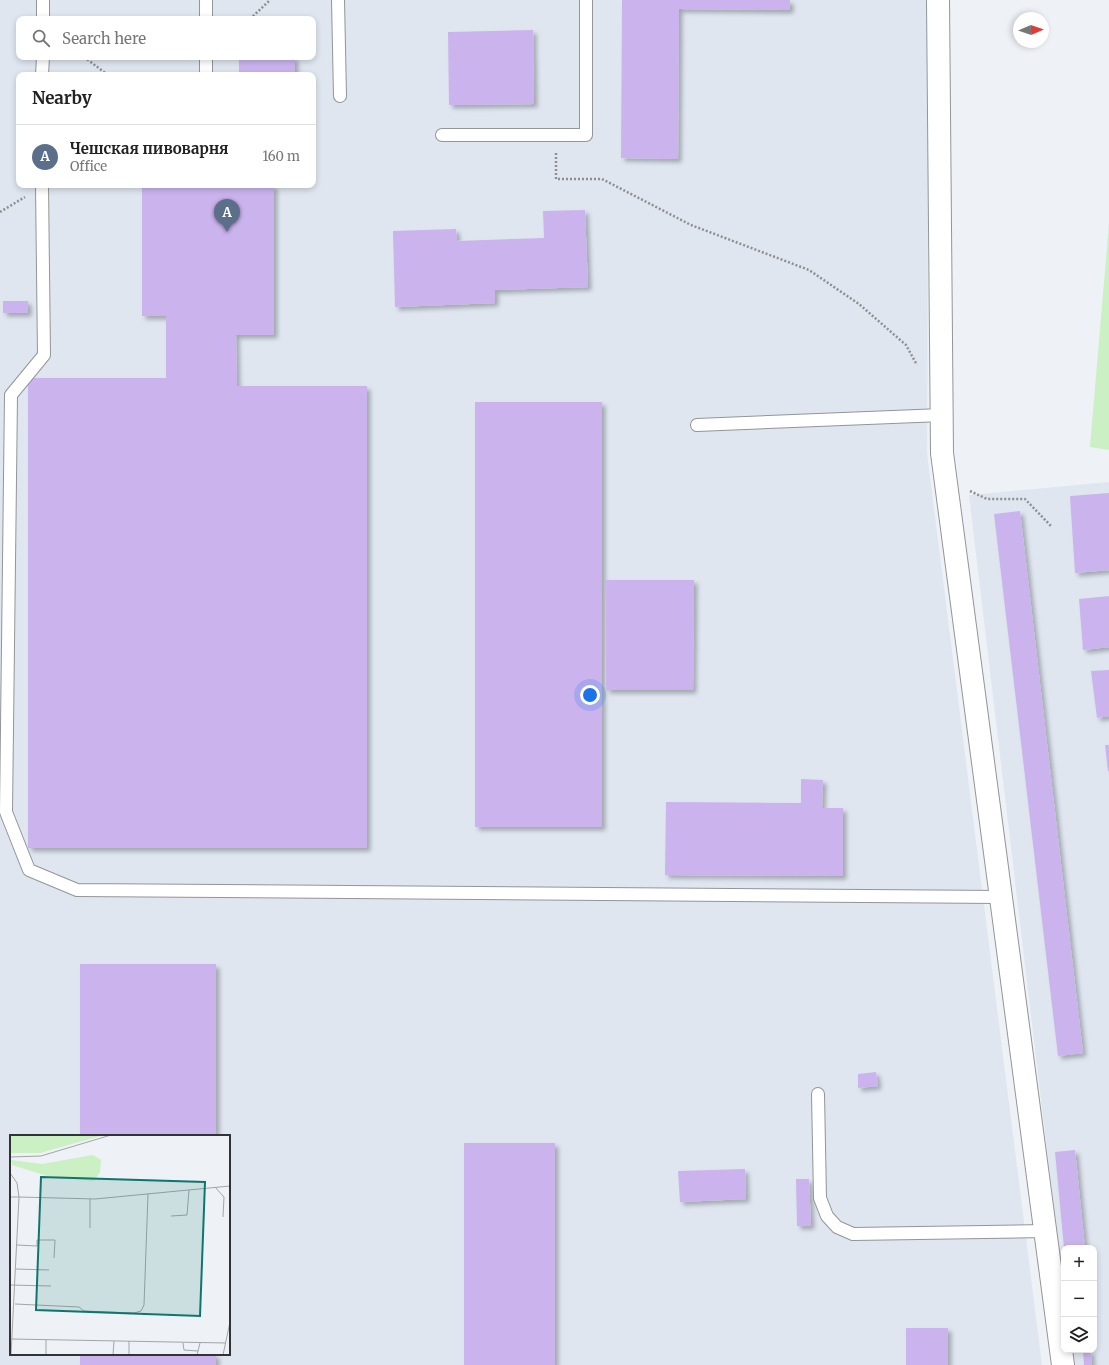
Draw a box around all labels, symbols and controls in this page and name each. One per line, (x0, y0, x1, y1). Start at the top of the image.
north arrow (1013, 12, 1049, 48)
search box (16, 16, 316, 60)
icon: search (30, 27, 52, 49)
text: Search here (62, 29, 146, 48)
text: Nearby (32, 87, 92, 109)
text: Чешская пивоварня (70, 139, 229, 158)
text: A (40, 148, 50, 165)
text: 160 m (262, 148, 300, 165)
text: Office (70, 158, 107, 175)
pin: A (214, 199, 240, 232)
your location (580, 685, 600, 705)
inset map (10, 1135, 230, 1355)
map controls (1061, 1245, 1097, 1353)
button: + (1061, 1245, 1097, 1281)
button: − (1061, 1281, 1097, 1317)
button: layers (1061, 1317, 1097, 1353)

